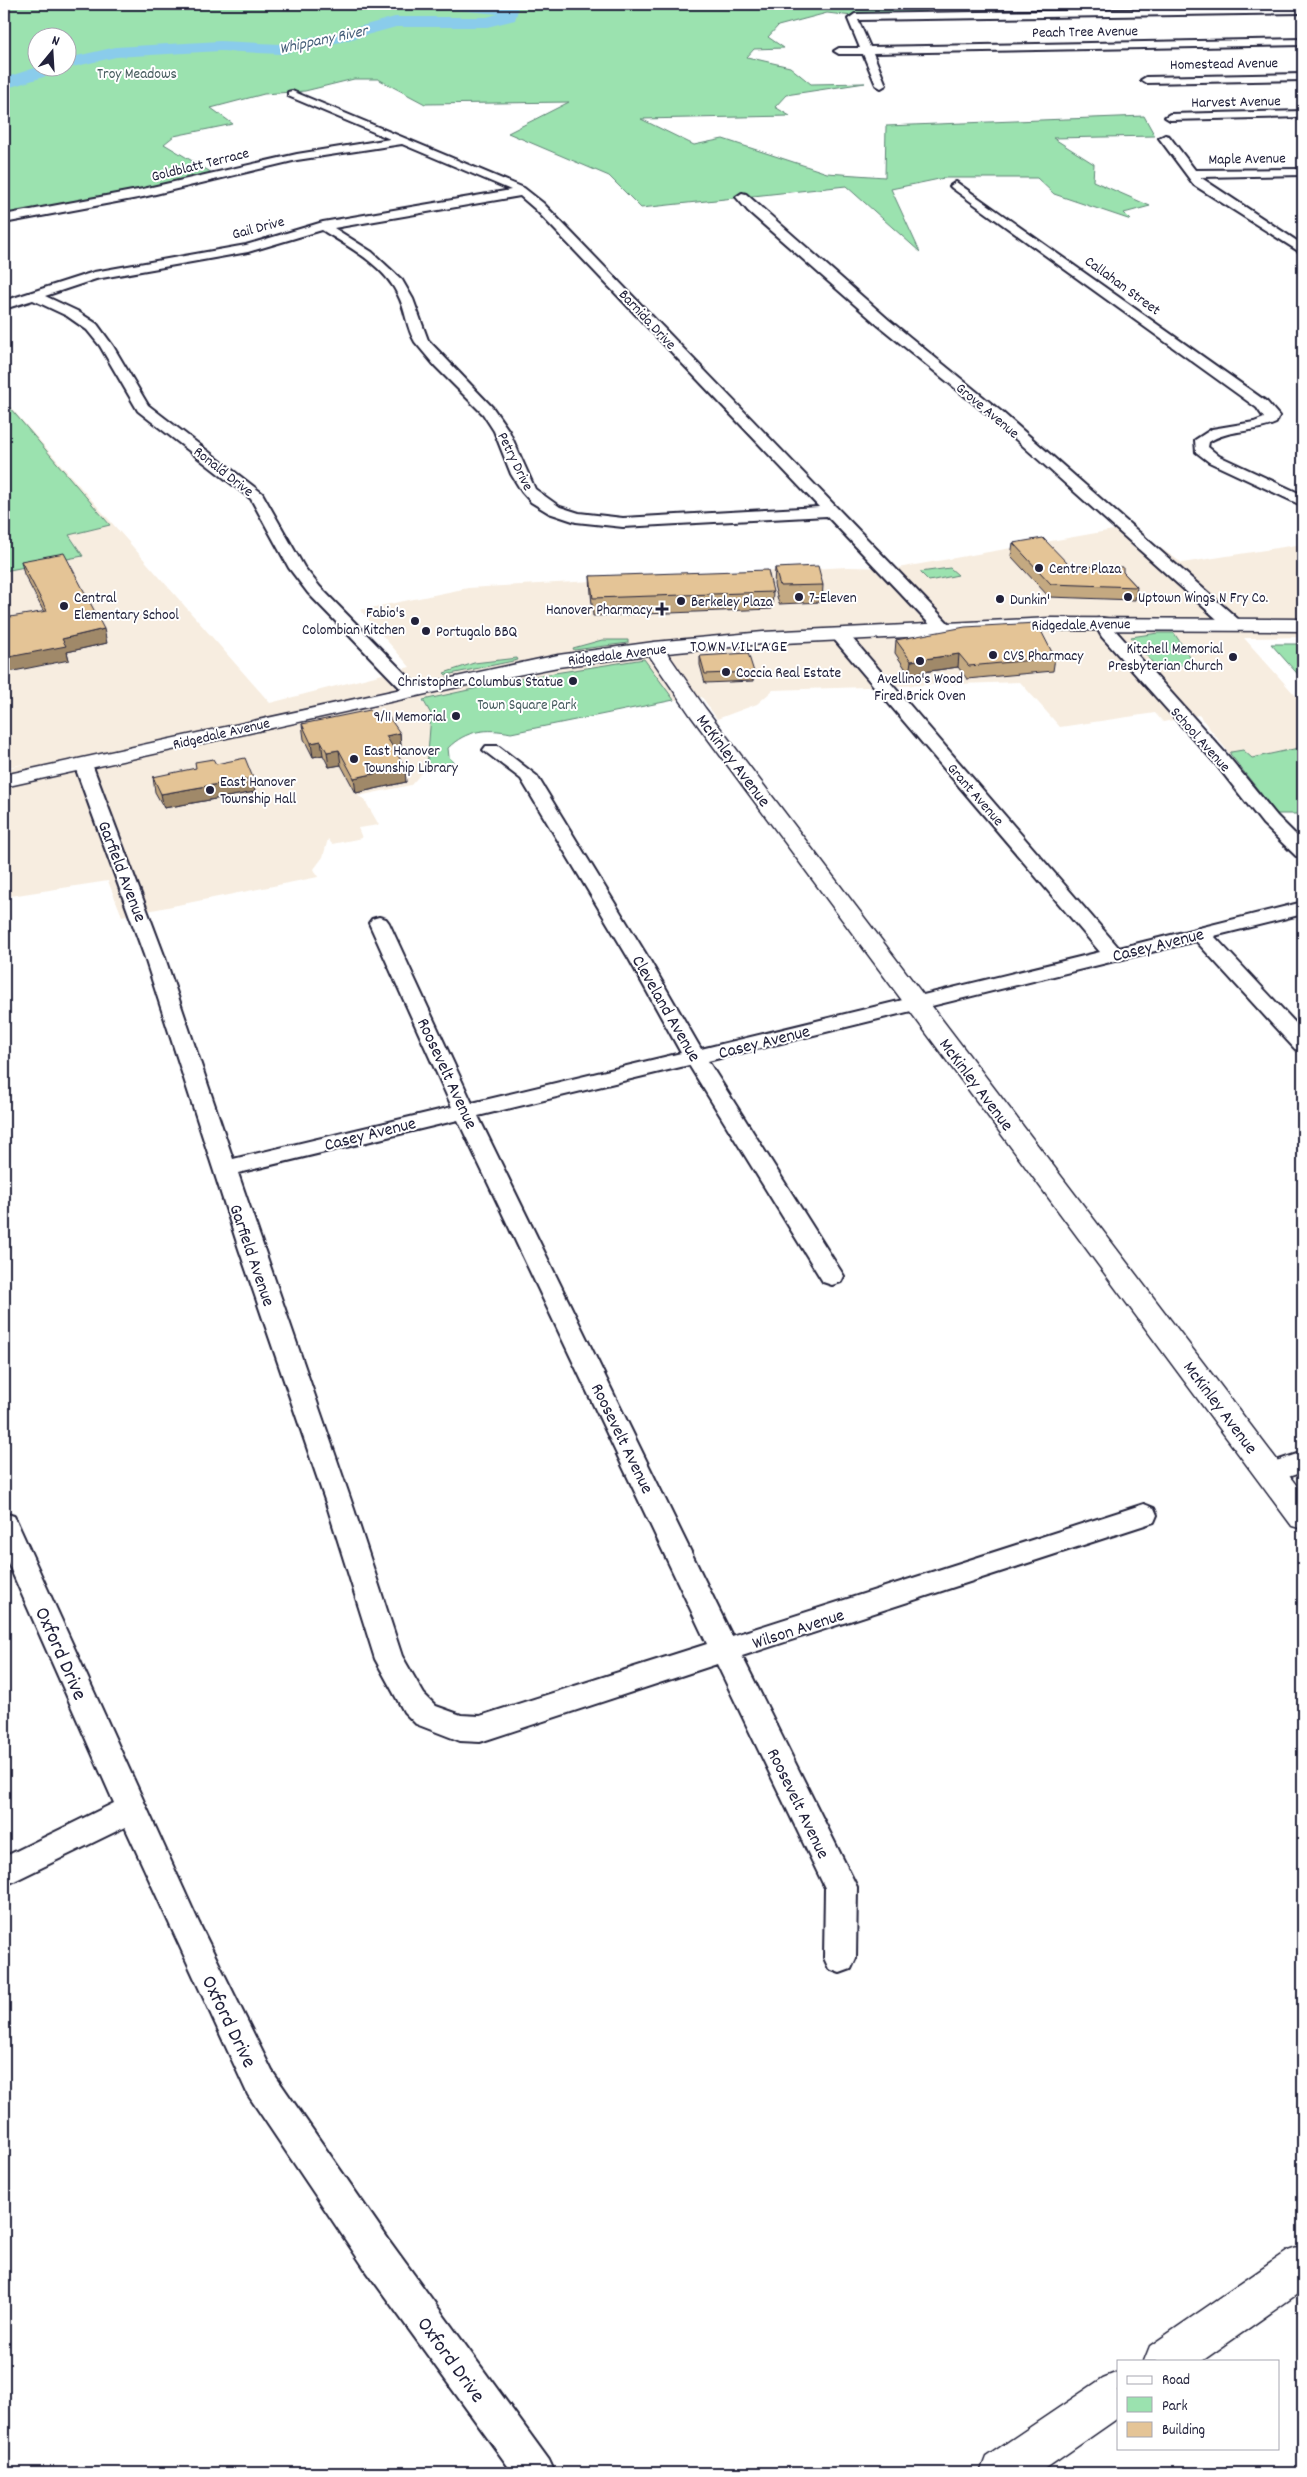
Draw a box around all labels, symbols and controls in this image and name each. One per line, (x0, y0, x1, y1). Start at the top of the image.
water label: Whippany River (277, 19, 372, 61)
street label: Peach Tree Avenue (1032, 21, 1139, 45)
north arrow (28, 28, 78, 78)
text: N (49, 31, 62, 52)
street label: Homestead Avenue (1170, 53, 1279, 77)
park label: Troy Meadows (97, 64, 177, 86)
street label: Harvest Avenue (1191, 91, 1281, 115)
street label: Goldblatt Terrace (149, 143, 252, 189)
street label: Maple Avenue (1208, 148, 1286, 172)
street label: Gail Drive (230, 211, 287, 246)
street label: Callahan Street (1079, 251, 1165, 322)
street label: Barnida Drive (613, 285, 681, 356)
street label: Grove Avenue (950, 378, 1024, 445)
street label: Petry Drive (491, 429, 538, 495)
street label: Ronald Drive (188, 442, 258, 503)
place label: Centre Plaza (1049, 559, 1122, 581)
marker: Centre Plaza (1033, 562, 1045, 574)
place label: Central Elementary School (74, 588, 179, 627)
place label: 7-Eleven (809, 588, 857, 610)
place label: Uptown Wings N Fry Co. (1138, 588, 1268, 610)
place label: Dunkin' (1010, 590, 1050, 612)
marker: 7-Eleven (793, 591, 805, 603)
marker: Uptown Wings N Fry Co. (1122, 591, 1134, 603)
place label: Berkeley Plaza (691, 592, 774, 614)
marker: Dunkin' (994, 593, 1006, 605)
marker: Berkeley Plaza (675, 595, 687, 607)
marker: Central Elementary School (58, 600, 70, 612)
place label: Hanover Pharmacy (546, 600, 653, 622)
place label: Fabio's Colombian Kitchen (302, 603, 405, 642)
marker: Hanover Pharmacy (656, 603, 668, 615)
street label: Ridgedale Avenue (1031, 614, 1131, 638)
marker: Fabio's Colombian Kitchen (409, 615, 421, 627)
place label: Portugalo BBQ (436, 622, 518, 644)
marker: Portugalo BBQ (420, 625, 432, 637)
district label: TOWN VILLAGE (690, 636, 788, 659)
street label: Ridgedale Avenue (567, 639, 668, 673)
place label: Kitchell Memorial Presbyterian Church (1108, 639, 1223, 678)
place label: CVS Pharmacy (1003, 646, 1084, 668)
marker: CVS Pharmacy (987, 649, 999, 661)
marker: Kitchell Memorial Presbyterian Church (1227, 651, 1239, 663)
marker: Avellino's Wood Fired Brick Oven (914, 655, 926, 667)
place label: Coccia Real Estate (736, 663, 842, 685)
marker: Coccia Real Estate (720, 666, 732, 678)
place label: Avellino's Wood Fired Brick Oven (874, 669, 966, 708)
place label: Christopher Columbus Statue (398, 672, 563, 694)
marker: Christopher Columbus Statue (567, 675, 579, 687)
park label: Town Square Park (477, 695, 577, 717)
street label: School Avenue (1164, 703, 1235, 778)
place label: 9/11 Memorial (374, 707, 446, 729)
marker: 9/11 Memorial (450, 710, 462, 722)
street label: McKinley Avenue (689, 710, 775, 813)
street label: Ridgedale Avenue (171, 713, 273, 757)
place label: East Hanover Township Library (364, 741, 459, 780)
marker: East Hanover Township Library (348, 753, 360, 765)
street label: Grant Avenue (941, 759, 1008, 832)
place label: East Hanover Township Hall (220, 772, 296, 811)
marker: East Hanover Township Hall (204, 784, 216, 796)
street label: Garfield Avenue (90, 818, 151, 926)
street label: Casey Avenue (1110, 923, 1207, 970)
street label: Cleveland Avenue (624, 951, 706, 1067)
street label: Roosevelt Avenue (409, 1014, 482, 1134)
street label: Casey Avenue (716, 1020, 813, 1067)
street label: McKinley Avenue (932, 1034, 1018, 1137)
street label: Casey Avenue (322, 1112, 419, 1159)
street label: Garfield Avenue (221, 1201, 280, 1310)
street label: McKinley Avenue (1176, 1357, 1262, 1460)
street label: Roosevelt Avenue (583, 1380, 658, 1499)
street label: Oxford Drive (25, 1603, 93, 1706)
street label: Wilson Avenue (750, 1604, 848, 1657)
street label: Roosevelt Avenue (759, 1745, 834, 1864)
street label: Oxford Drive (192, 1971, 263, 2074)
street label: Oxford Drive (408, 2312, 491, 2410)
legend (1117, 2360, 1280, 2450)
text: Road (1162, 2370, 1190, 2392)
text: Park (1162, 2396, 1188, 2418)
text: Building (1162, 2420, 1205, 2442)

